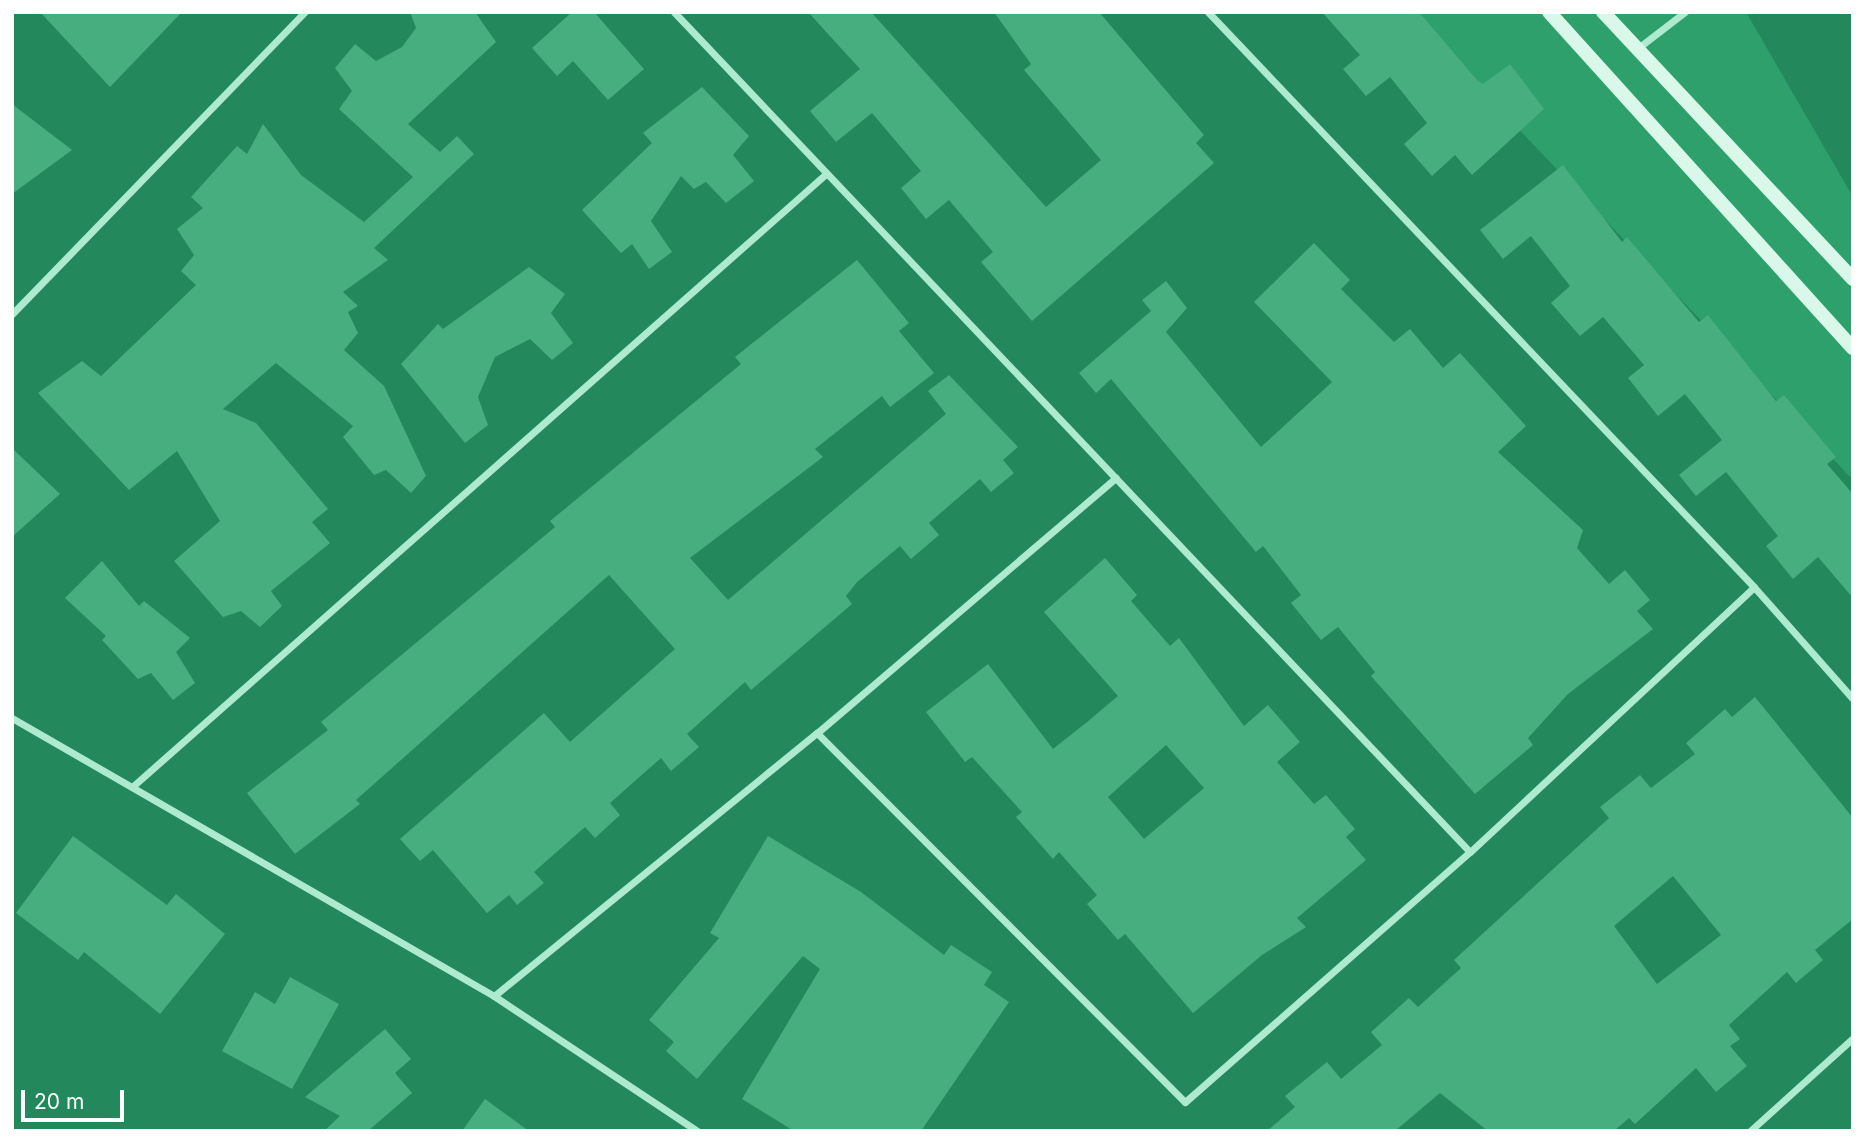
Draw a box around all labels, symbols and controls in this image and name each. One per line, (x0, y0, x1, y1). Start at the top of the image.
scale bar (24, 1076, 128, 1120)
text: 20 m (34, 1089, 84, 1114)

